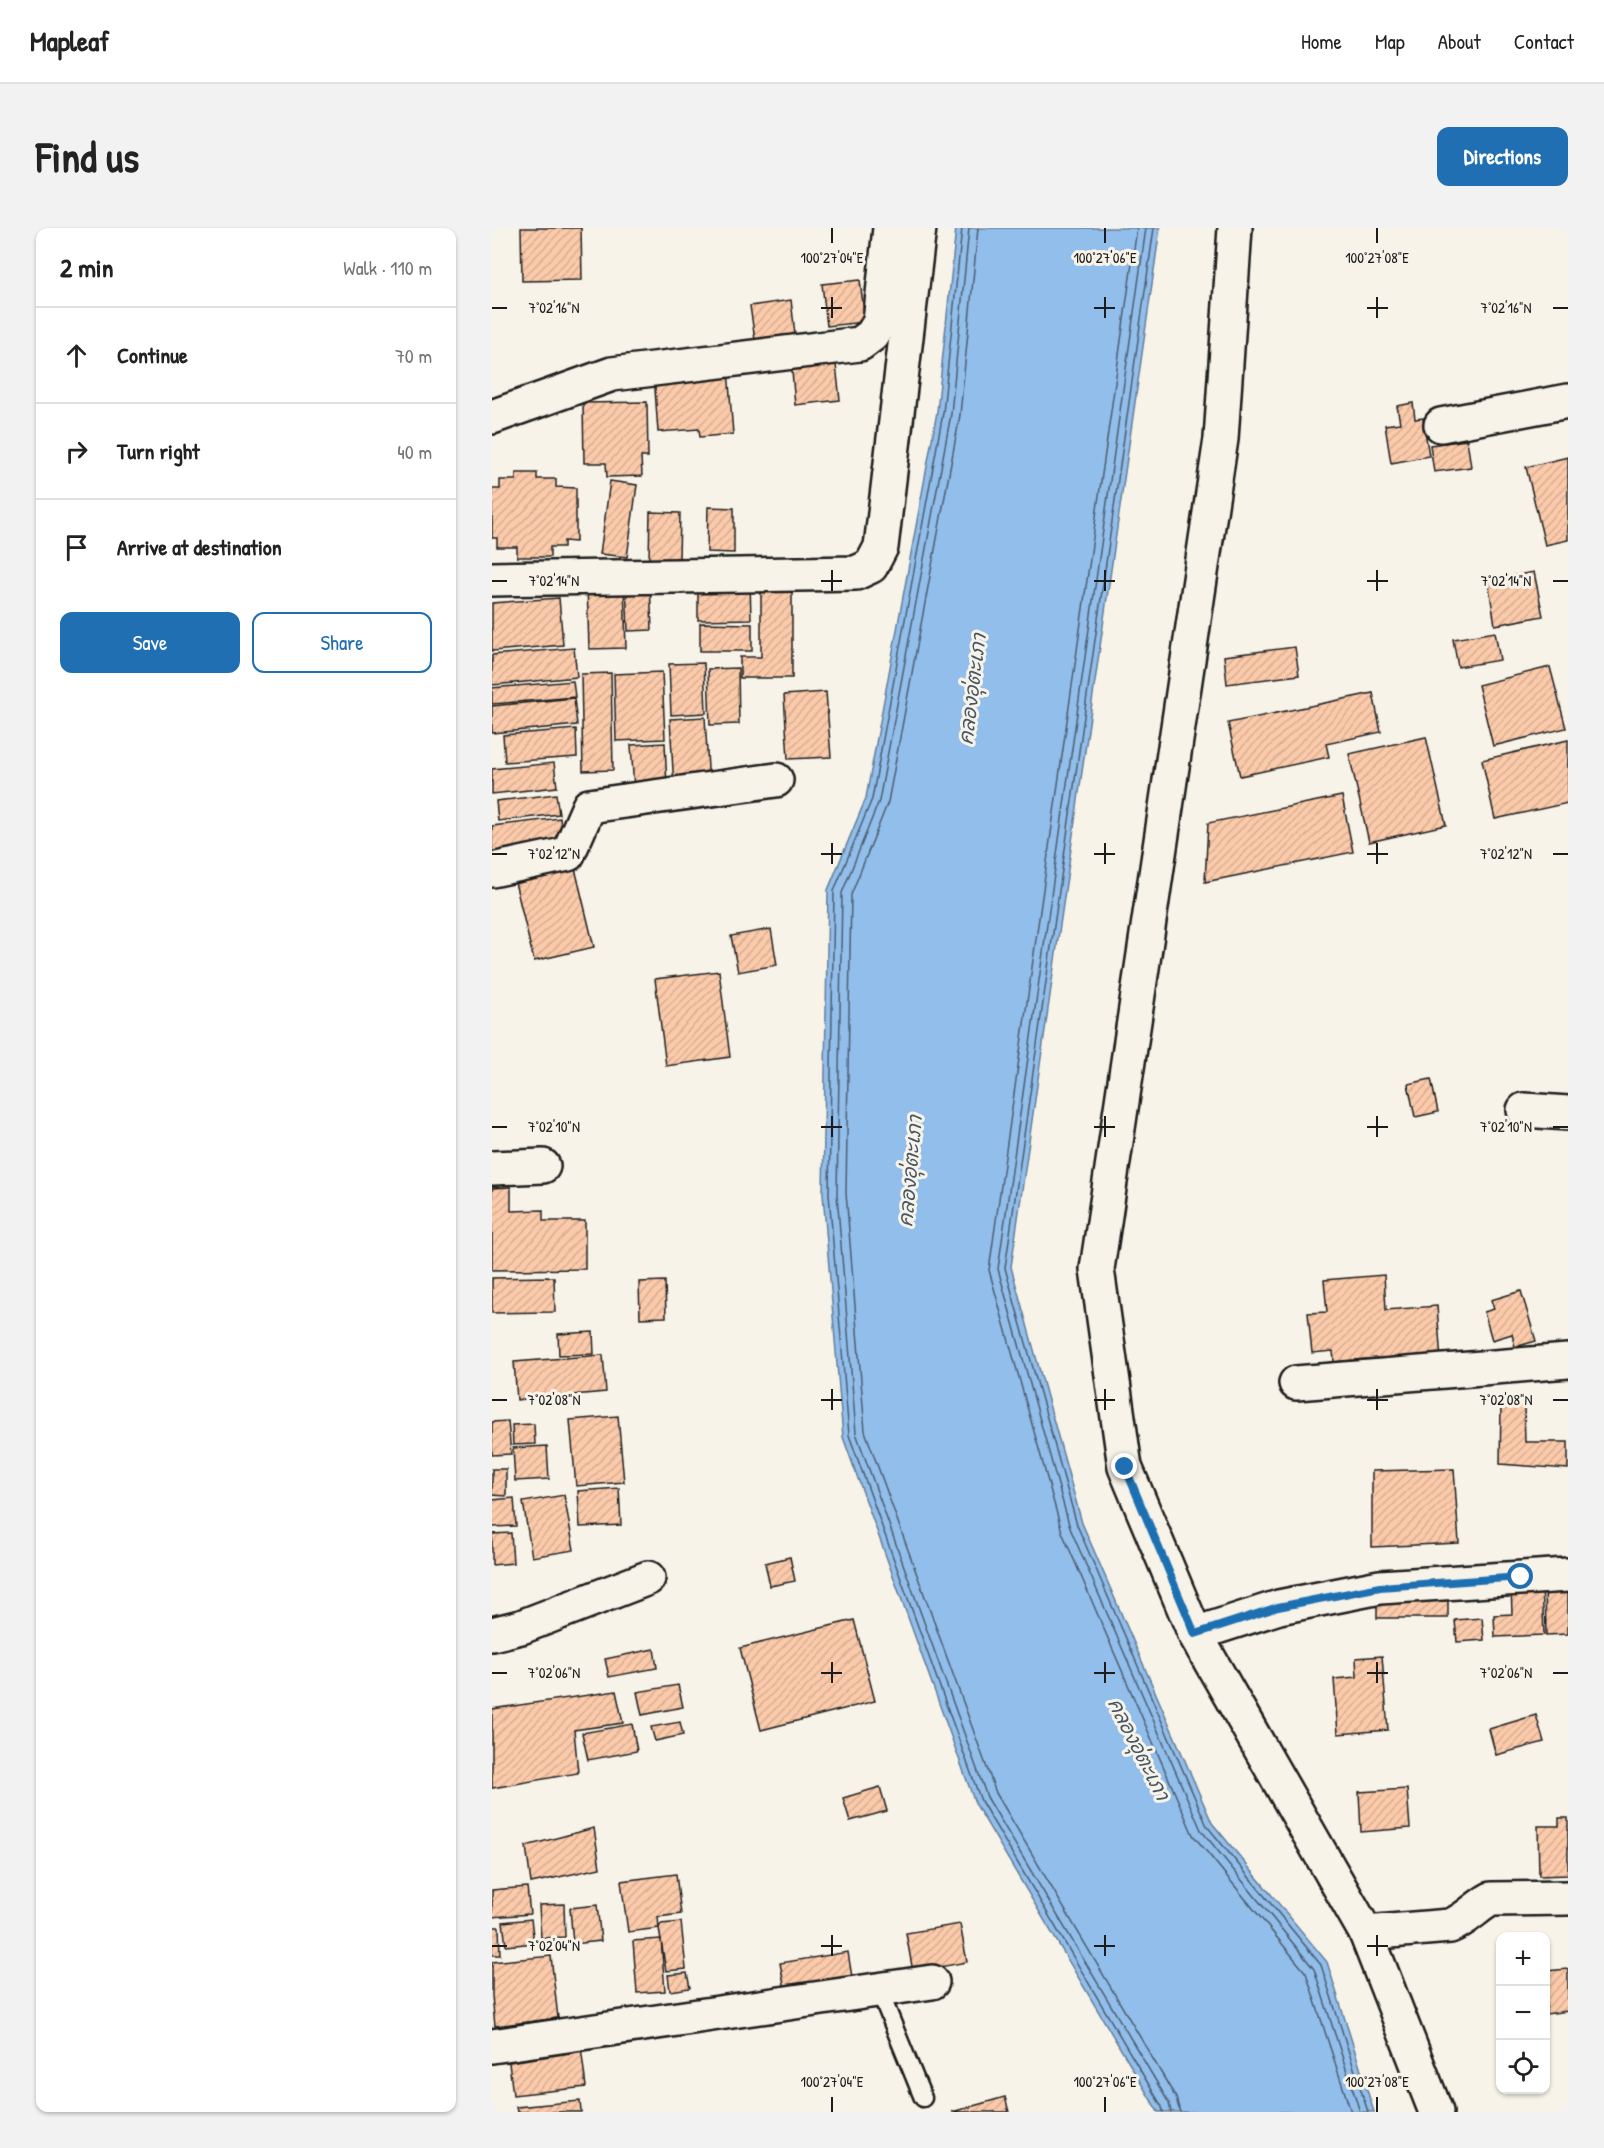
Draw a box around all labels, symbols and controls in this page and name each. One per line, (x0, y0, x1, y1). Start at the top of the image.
text: Mapleaf (30, 22, 109, 60)
text: Home (1301, 27, 1342, 56)
text: Map (1375, 27, 1405, 56)
text: About (1438, 27, 1481, 56)
text: Contact (1514, 27, 1574, 56)
button: Directions (1437, 127, 1568, 186)
text: Find us (36, 128, 139, 185)
text: 100°27'04"E (801, 247, 864, 268)
text: 100°27'06"E (1073, 247, 1137, 268)
text: 100°27'08"E (1345, 247, 1409, 268)
text: 2 min (60, 250, 113, 285)
text: Walk · 110 m (343, 254, 432, 281)
text: 7°02'16"N (528, 297, 580, 318)
text: 7°02'16"N (1480, 297, 1532, 318)
icon: ahead (60, 339, 93, 372)
text: Continue (117, 340, 188, 370)
text: 70 m (395, 342, 432, 369)
icon: right (60, 435, 93, 468)
text: Turn right (117, 436, 200, 466)
text: 40 m (397, 438, 432, 465)
icon: arrive (60, 531, 93, 564)
text: Arrive at destination (117, 532, 282, 562)
text: 7°02'14"N (529, 570, 579, 591)
text: 7°02'14"N (1481, 570, 1531, 591)
button: Save (60, 612, 240, 673)
button: Share (252, 612, 432, 673)
water label: คลองอุ่ตะเภา (951, 631, 994, 746)
text: 7°02'12"N (528, 843, 580, 864)
text: 7°02'12"N (1480, 843, 1532, 864)
water label: คลองอุ่ตะเภา (891, 1113, 930, 1228)
text: 7°02'10"N (528, 1116, 580, 1137)
text: 7°02'10"N (1480, 1116, 1532, 1137)
text: 7°02'08"N (528, 1389, 580, 1410)
text: 7°02'08"N (1480, 1389, 1532, 1410)
route end (1111, 1453, 1137, 1479)
route start (1507, 1563, 1533, 1589)
text: 7°02'06"N (528, 1662, 580, 1683)
text: 7°02'06"N (1480, 1662, 1532, 1683)
water label: คลองอุ่ตะเภา (1100, 1693, 1177, 1807)
map controls (1496, 1932, 1550, 2094)
button: + (1496, 1932, 1550, 1986)
text: 7°02'04"N (528, 1935, 580, 1956)
button: − (1496, 1986, 1550, 2040)
button: locate (1496, 2040, 1550, 2094)
text: 100°27'04"E (801, 2071, 864, 2092)
text: 100°27'06"E (1073, 2071, 1137, 2092)
text: 100°27'08"E (1345, 2071, 1409, 2092)

